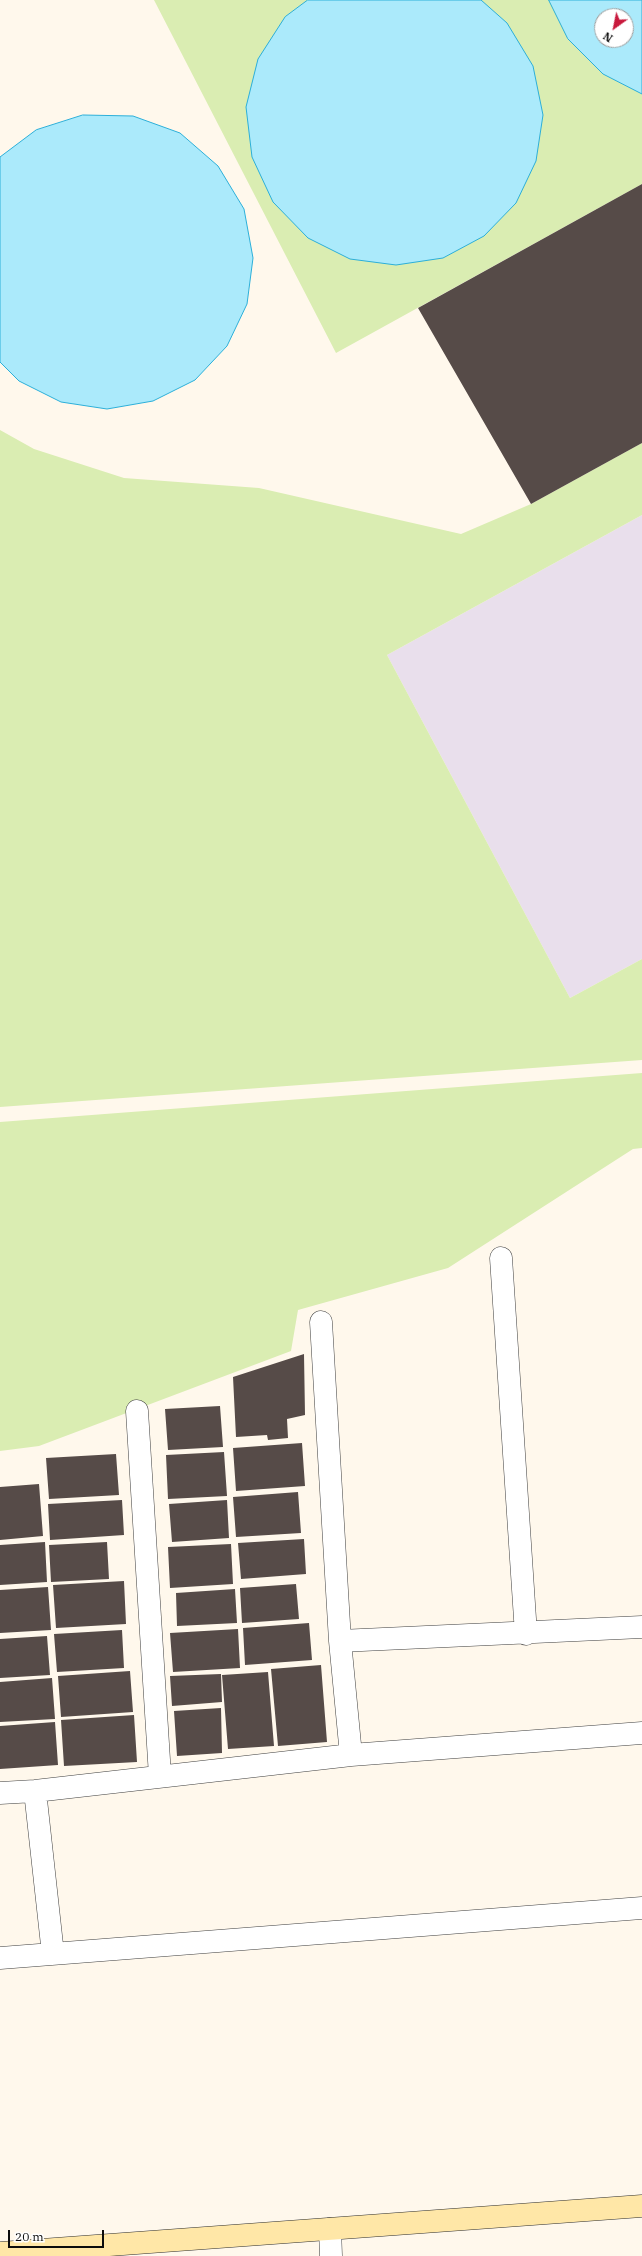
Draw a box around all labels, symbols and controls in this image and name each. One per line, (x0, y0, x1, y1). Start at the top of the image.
north arrow (594, 8, 634, 48)
text: N (601, 29, 615, 45)
scale bar (10, 2222, 106, 2248)
text: 20 m (15, 2229, 44, 2244)

